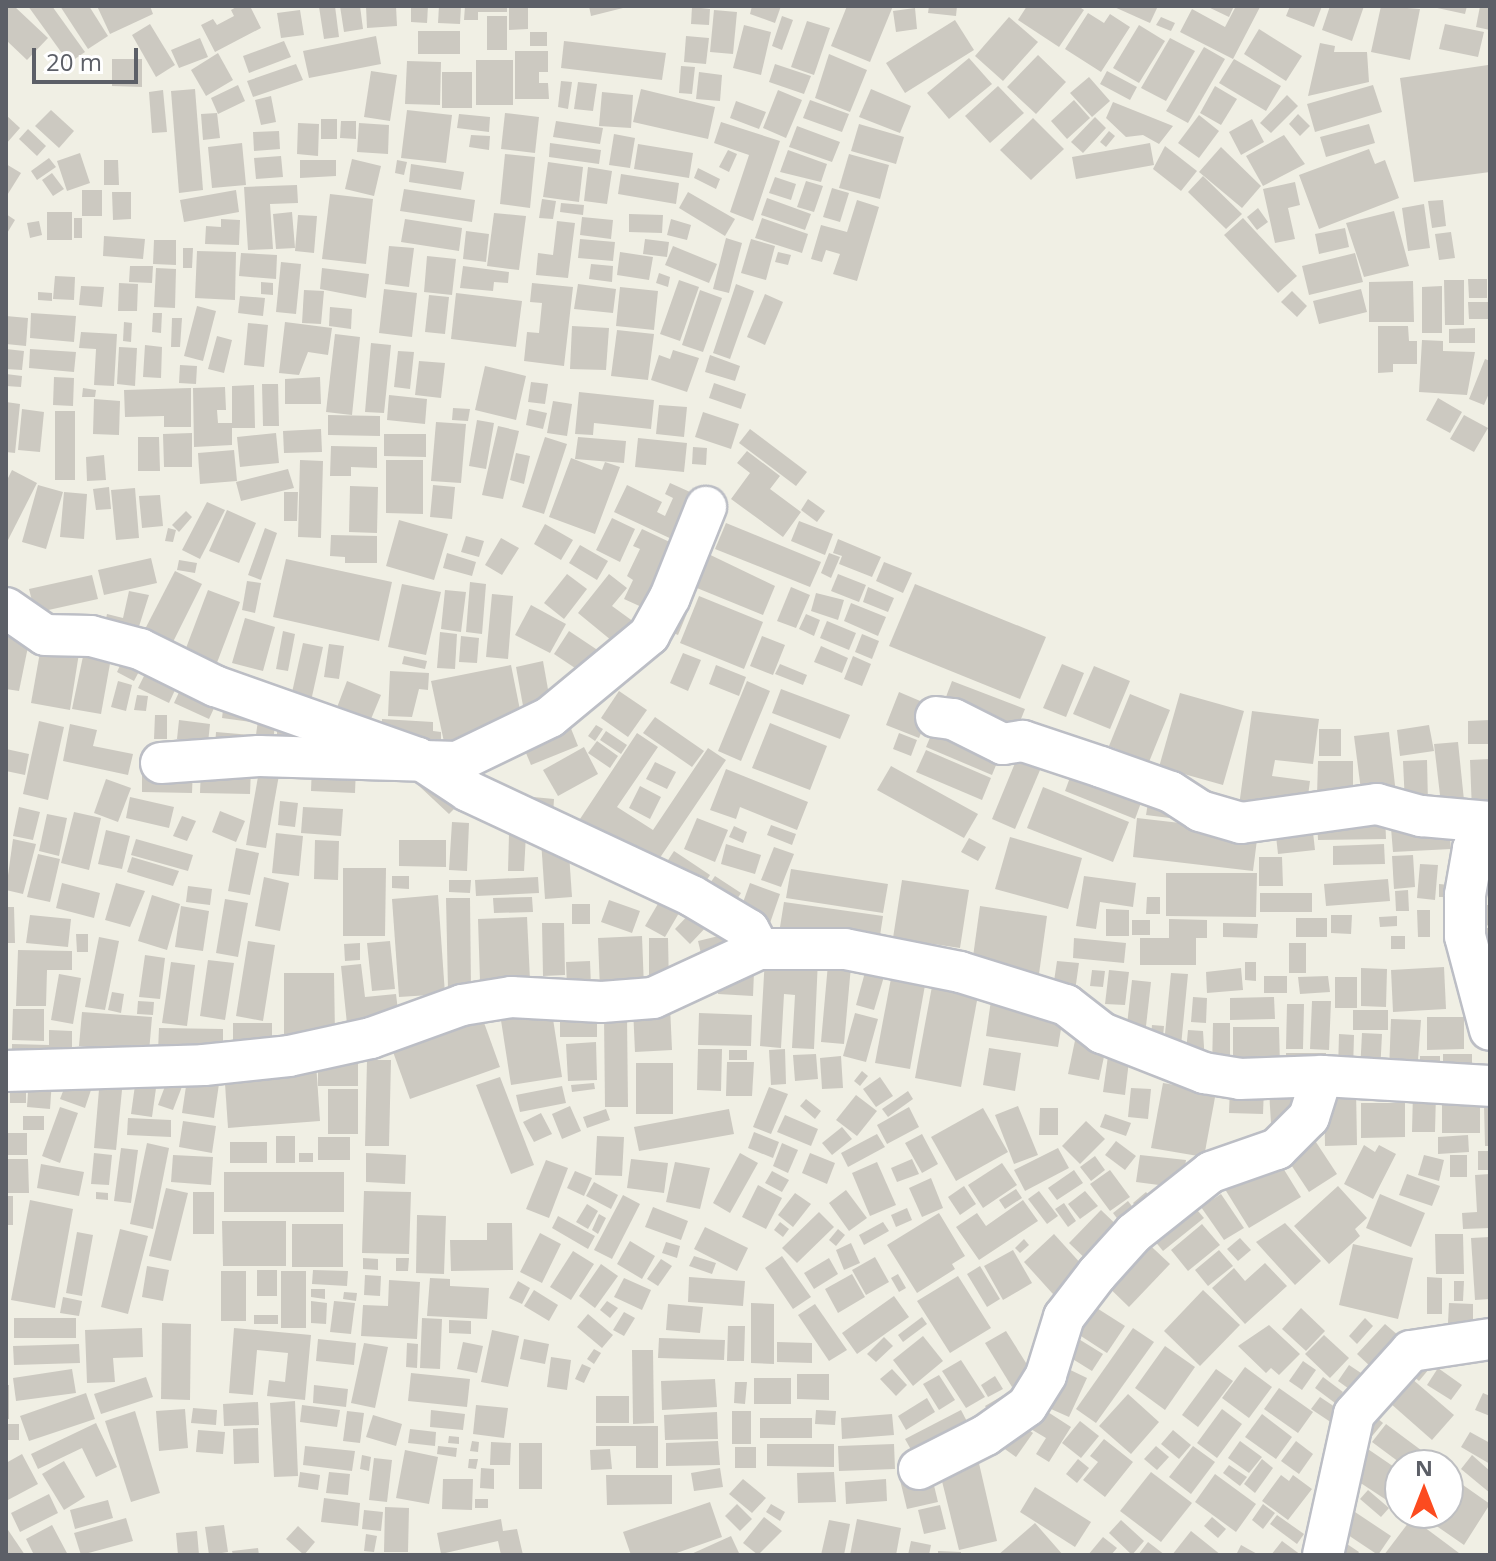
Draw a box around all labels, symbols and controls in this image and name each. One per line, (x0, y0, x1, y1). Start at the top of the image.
scale bar (36, 32, 142, 82)
text: 20 m (46, 45, 102, 78)
north arrow (1384, 1449, 1464, 1529)
text: N (1415, 1452, 1433, 1482)

